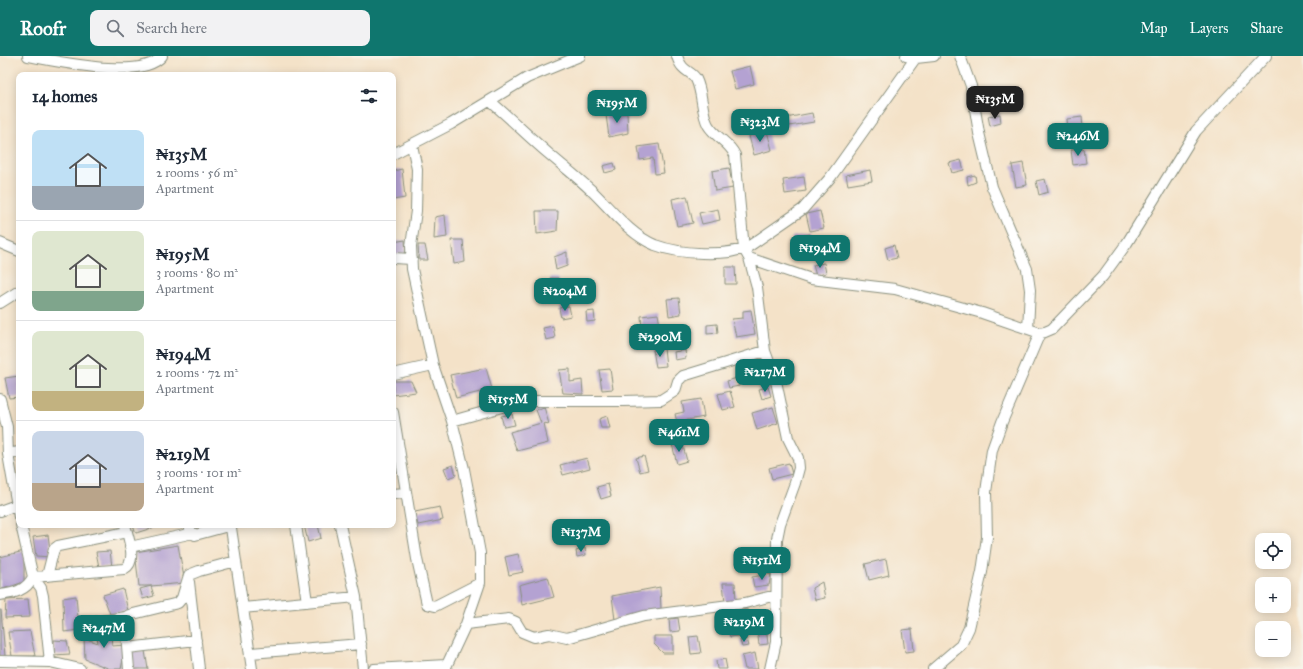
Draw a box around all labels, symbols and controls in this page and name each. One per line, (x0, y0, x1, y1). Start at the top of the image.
search box (90, 10, 370, 46)
text: Roofr (20, 17, 66, 40)
icon: search (104, 17, 126, 39)
text: Search here (136, 19, 207, 37)
text: Map (1140, 20, 1168, 37)
text: Layers (1190, 20, 1228, 37)
text: Share (1250, 20, 1283, 37)
icon: filters (358, 85, 380, 107)
text: 14 homes (32, 86, 97, 107)
pin: ₦135M (967, 86, 1023, 120)
pin: ₦195M (589, 90, 645, 124)
text: ₦135M (975, 91, 1015, 107)
text: ₦195M (597, 95, 637, 111)
pin: ₦323M (732, 109, 788, 143)
text: ₦323M (740, 114, 780, 130)
pin: ₦246M (1050, 123, 1106, 157)
text: ₦246M (1056, 128, 1100, 144)
text: ₦135M (156, 144, 207, 165)
icon: home (64, 146, 112, 194)
text: 2 rooms · 56 m² (156, 165, 238, 181)
text: Apartment (156, 181, 214, 197)
pin: ₦194M (792, 235, 848, 269)
text: ₦194M (799, 240, 841, 256)
text: ₦195M (156, 244, 209, 265)
icon: home (64, 247, 112, 295)
text: 3 rooms · 80 m² (156, 265, 238, 281)
pin: ₦204M (537, 278, 593, 312)
text: Apartment (156, 281, 214, 297)
text: ₦204M (543, 283, 587, 299)
pin: ₦290M (632, 324, 688, 358)
text: ₦290M (638, 329, 682, 345)
text: ₦194M (156, 344, 211, 365)
icon: home (64, 347, 112, 395)
pin: ₦217M (737, 359, 793, 393)
text: ₦217M (744, 364, 786, 380)
text: 2 rooms · 72 m² (156, 365, 238, 381)
text: Apartment (156, 381, 214, 397)
pin: ₦155M (480, 386, 536, 420)
text: ₦155M (488, 391, 528, 407)
pin: ₦461M (651, 419, 707, 453)
text: ₦461M (658, 424, 700, 440)
text: ₦219M (156, 444, 210, 465)
icon: home (64, 447, 112, 495)
text: 3 rooms · 101 m² (156, 465, 241, 481)
text: Apartment (156, 481, 214, 497)
pin: ₦137M (553, 519, 609, 553)
text: ₦137M (561, 524, 601, 540)
map controls (1255, 533, 1291, 657)
button: locate (1255, 533, 1291, 569)
pin: ₦151M (734, 547, 790, 581)
text: ₦151M (742, 552, 782, 568)
button: + (1255, 577, 1291, 613)
pin: ₦219M (716, 609, 772, 643)
text: ₦219M (723, 614, 765, 630)
pin: ₦247M (76, 615, 132, 649)
text: ₦247M (83, 620, 125, 636)
button: − (1255, 621, 1291, 657)

